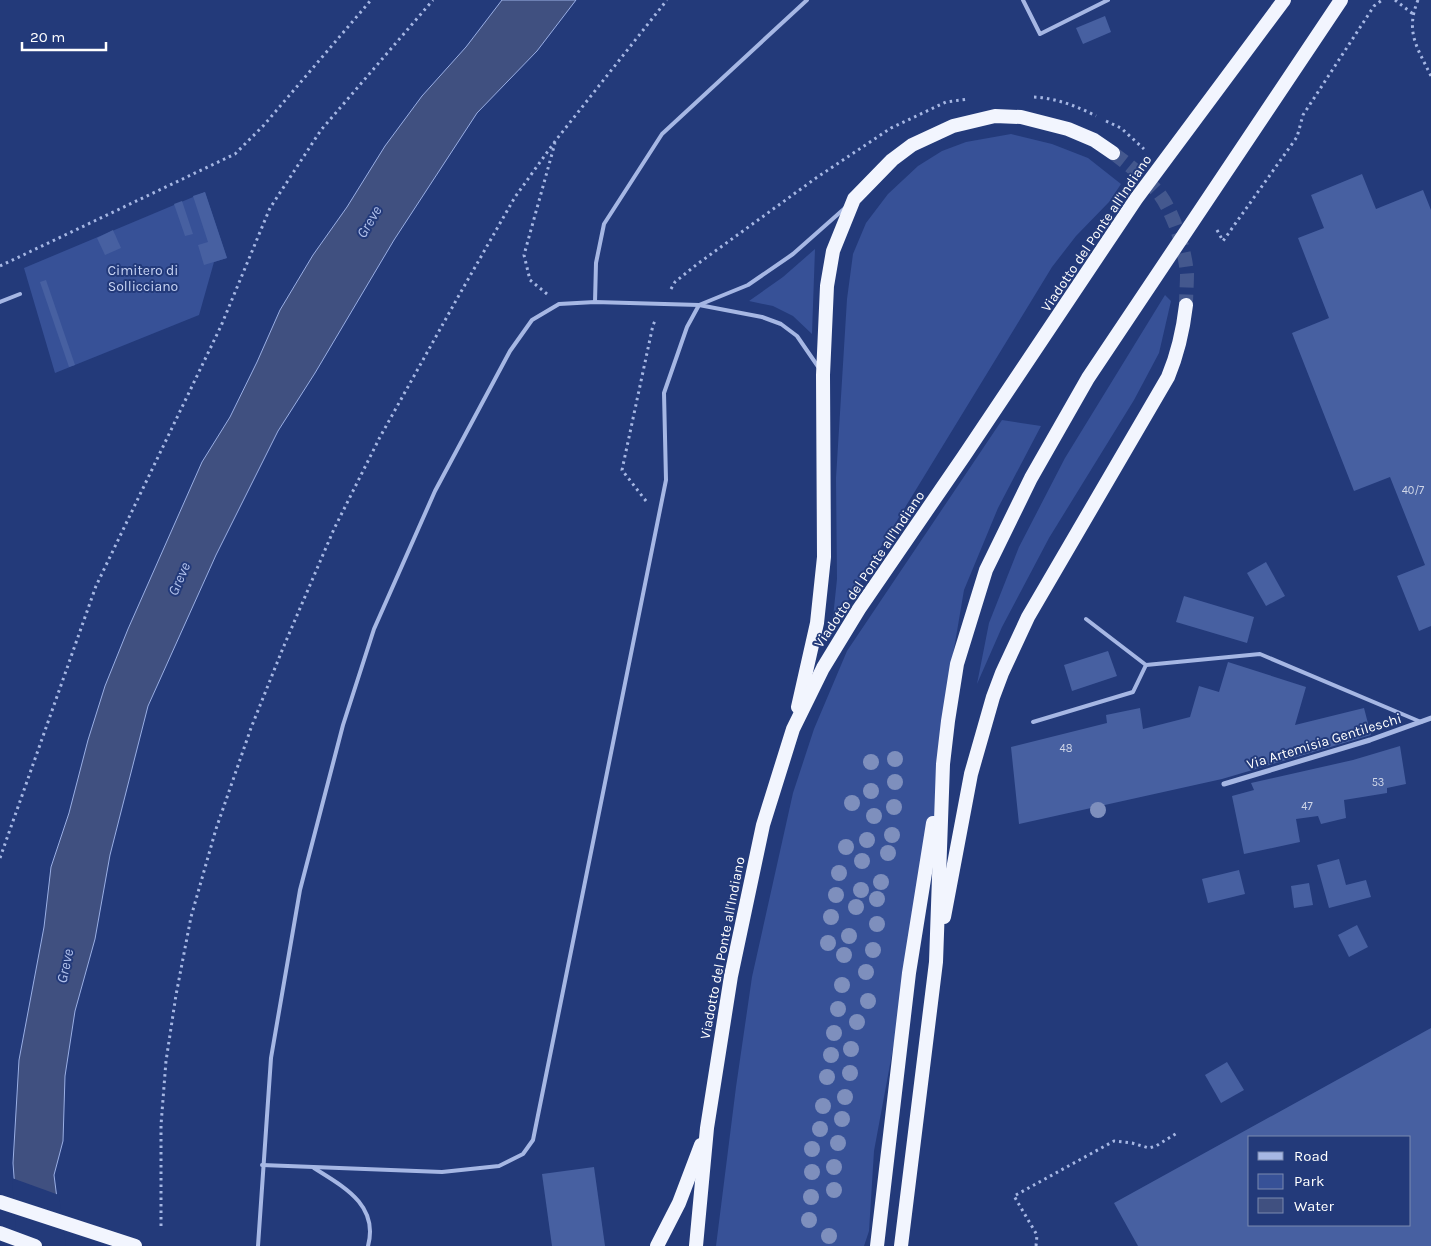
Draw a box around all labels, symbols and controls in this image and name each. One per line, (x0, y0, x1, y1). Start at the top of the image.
scale bar (22, 20, 106, 52)
text: 20 m (30, 28, 65, 46)
street label: Viadotto del Ponte all'Indiano (1037, 152, 1155, 315)
water label: Greve (352, 203, 386, 241)
park label: Cimitero di Sollicciano (108, 262, 178, 295)
house number: 40/7 (1402, 484, 1424, 497)
street label: Viadotto del Ponte all'Indiano (810, 488, 928, 651)
water label: Greve (164, 560, 194, 598)
street label: Via Artemisia Gentileschi (1245, 710, 1404, 773)
house number: 48 (1060, 742, 1073, 755)
house number: 53 (1372, 776, 1384, 789)
house number: 47 (1301, 800, 1313, 813)
street label: Viadotto del Ponte all'Indiano (696, 855, 749, 1041)
water label: Greve (53, 947, 77, 985)
legend (1248, 1136, 1411, 1226)
text: Road (1294, 1147, 1329, 1165)
text: Park (1294, 1172, 1324, 1190)
text: Water (1294, 1197, 1335, 1215)

